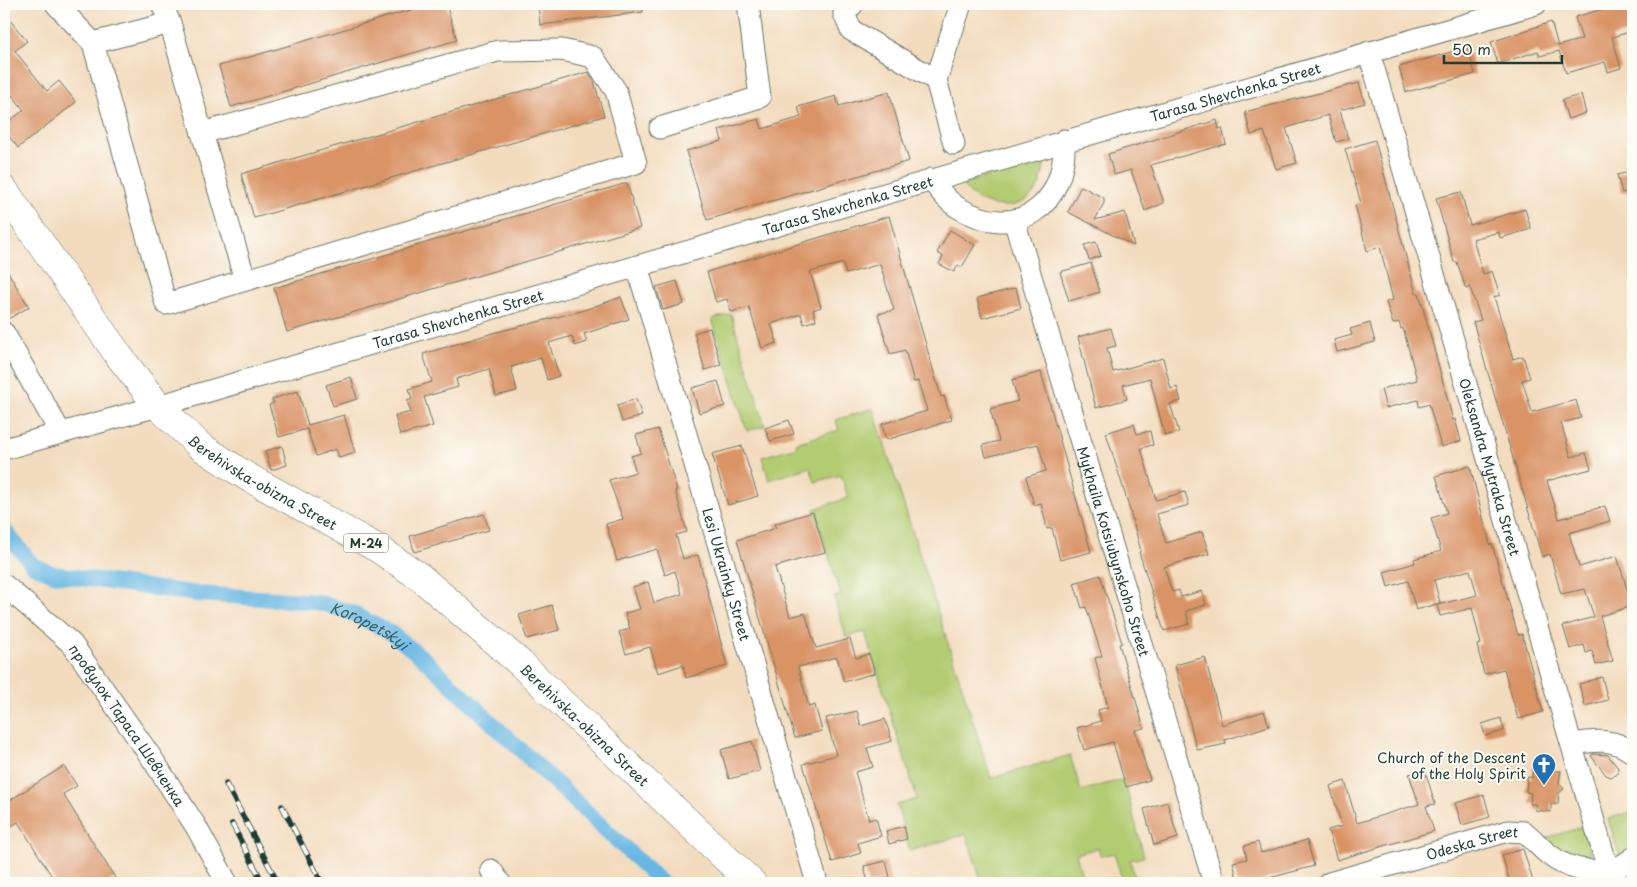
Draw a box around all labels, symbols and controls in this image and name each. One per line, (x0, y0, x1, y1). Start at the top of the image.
scale bar (1444, 32, 1562, 64)
text: 50 m (1452, 37, 1491, 60)
street label: Tarasa Shevchenka Street (1147, 57, 1323, 127)
street label: Tarasa Shevchenka Street (760, 170, 935, 240)
street label: Tarasa Shevchenka Street (370, 284, 546, 353)
street label: Oleksandra Mytraka Street (1454, 375, 1526, 558)
street label: Berehivska-obizna Street (184, 430, 341, 535)
street label: Mykhaila Kotsiubynskoho Street (1072, 444, 1156, 659)
street label: Lesi Ukrainky Street (698, 505, 756, 643)
road number: М-24 (344, 534, 388, 552)
water label: Koropetskyi (327, 595, 417, 657)
street label: провулок Тараса Шевченка (64, 639, 191, 810)
street label: Berehivska-obizna Street (516, 658, 654, 791)
place label: Church of the Descent of the Holy Spirit (1377, 747, 1526, 784)
church icon: Church of the Descent of the Holy Spirit (1531, 752, 1557, 786)
street label: Odeska Street (1424, 820, 1519, 865)

